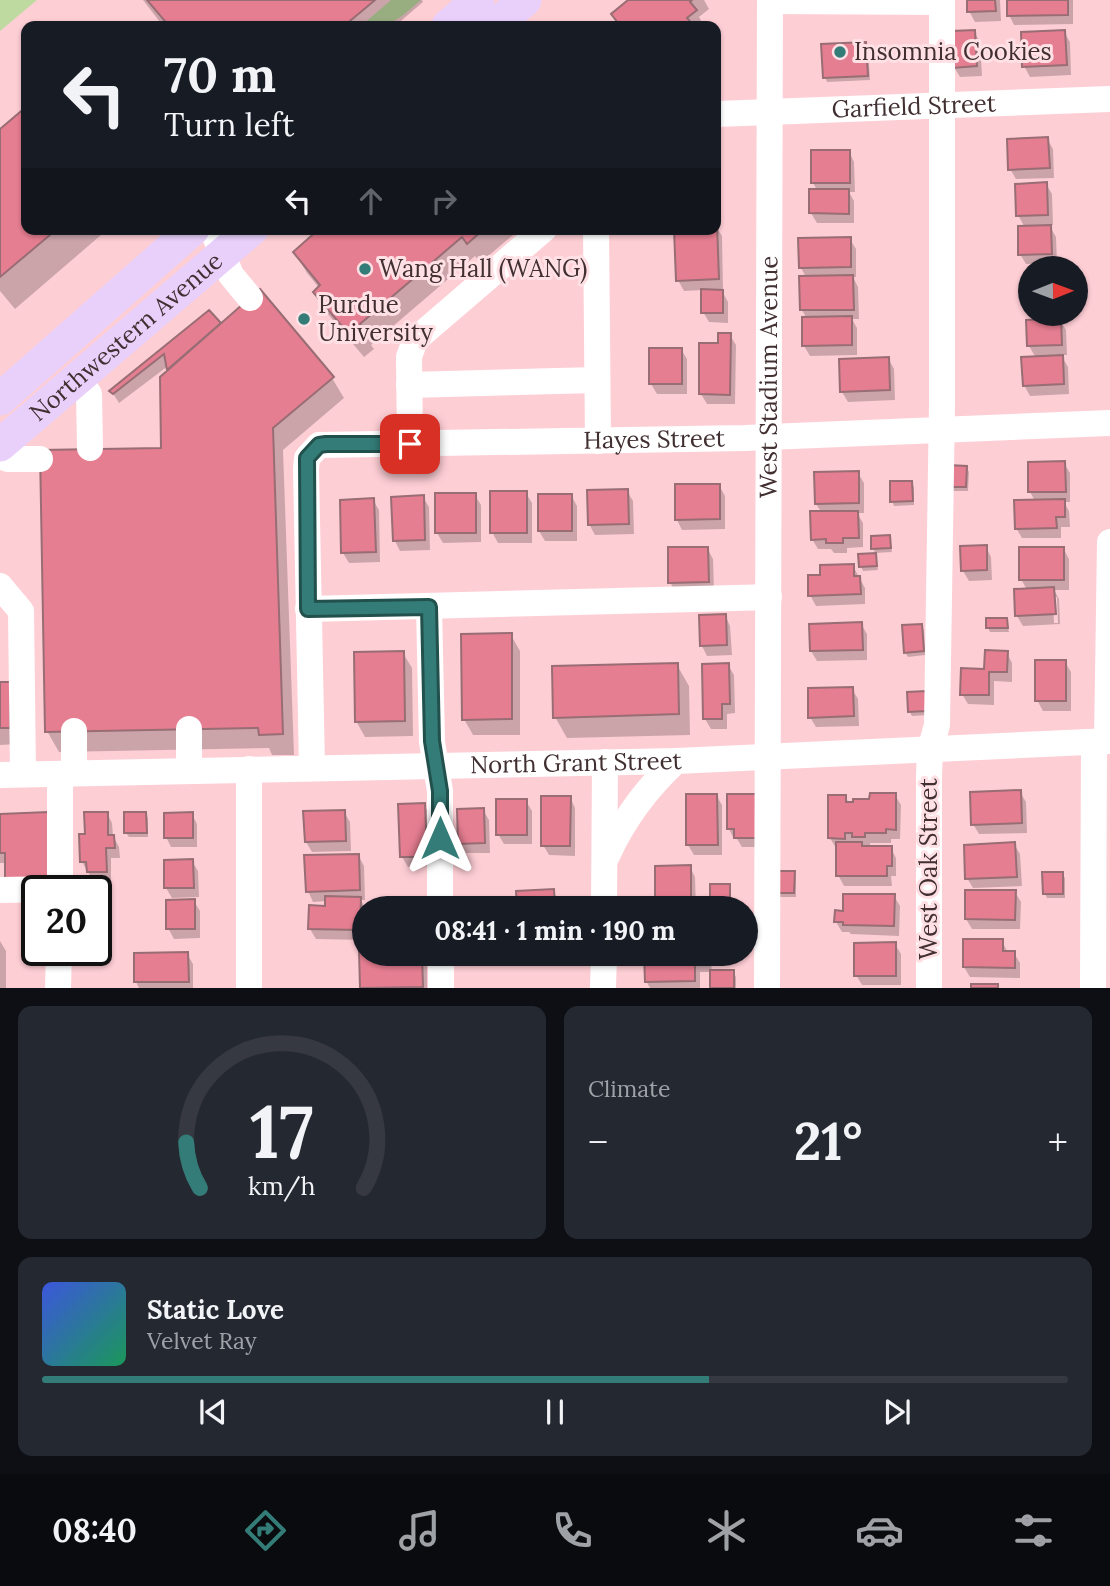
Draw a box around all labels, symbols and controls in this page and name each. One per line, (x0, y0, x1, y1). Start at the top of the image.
place label: Insomnia Cookies (854, 36, 1052, 67)
text: 70 m (164, 43, 276, 105)
marker: Insomnia Cookies (832, 44, 848, 60)
icon: left (49, 49, 140, 140)
street label: Garfield Street (831, 87, 997, 125)
text: Turn left (164, 104, 294, 145)
icon: left (279, 182, 317, 220)
icon: ahead (352, 182, 390, 220)
icon: right (425, 182, 463, 220)
street label: Northwestern Avenue (23, 245, 229, 428)
place label: Wang Hall (WANG) (379, 253, 587, 284)
street label: West Stadium Avenue (752, 256, 784, 498)
north arrow (1018, 256, 1088, 326)
map controls (1018, 256, 1088, 326)
marker: Wang Hall (WANG) (357, 261, 373, 277)
place label: Purdue University (318, 289, 433, 348)
marker: Purdue University (296, 311, 312, 327)
pin (380, 414, 440, 474)
street label: Hayes Street (583, 422, 726, 456)
icon: arrive (391, 425, 429, 463)
street label: North Grant Street (470, 745, 683, 780)
street label: West Oak Street (913, 778, 944, 960)
position arrow (403, 801, 477, 875)
speed limit sign: 20 (21, 875, 112, 966)
text: 08:41 · 1 min · 190 m (434, 914, 676, 947)
text: Climate (588, 1074, 670, 1103)
text: 17 (250, 1086, 314, 1179)
text: 21° (794, 1108, 862, 1174)
text: − (588, 1118, 608, 1166)
text: + (1048, 1118, 1068, 1166)
text: km/h (248, 1170, 316, 1202)
text: Static Love (147, 1293, 284, 1326)
text: Velvet Ray (147, 1326, 257, 1355)
icon: previous (194, 1393, 232, 1431)
icon: pause (536, 1393, 574, 1431)
icon: next (878, 1393, 916, 1431)
icon: directions (241, 1506, 290, 1555)
icon: music (395, 1506, 444, 1555)
icon: phone (548, 1506, 597, 1555)
icon: climate (702, 1506, 751, 1555)
icon: car (855, 1506, 904, 1555)
icon: filters (1009, 1506, 1058, 1555)
text: 08:40 (52, 1510, 137, 1551)

